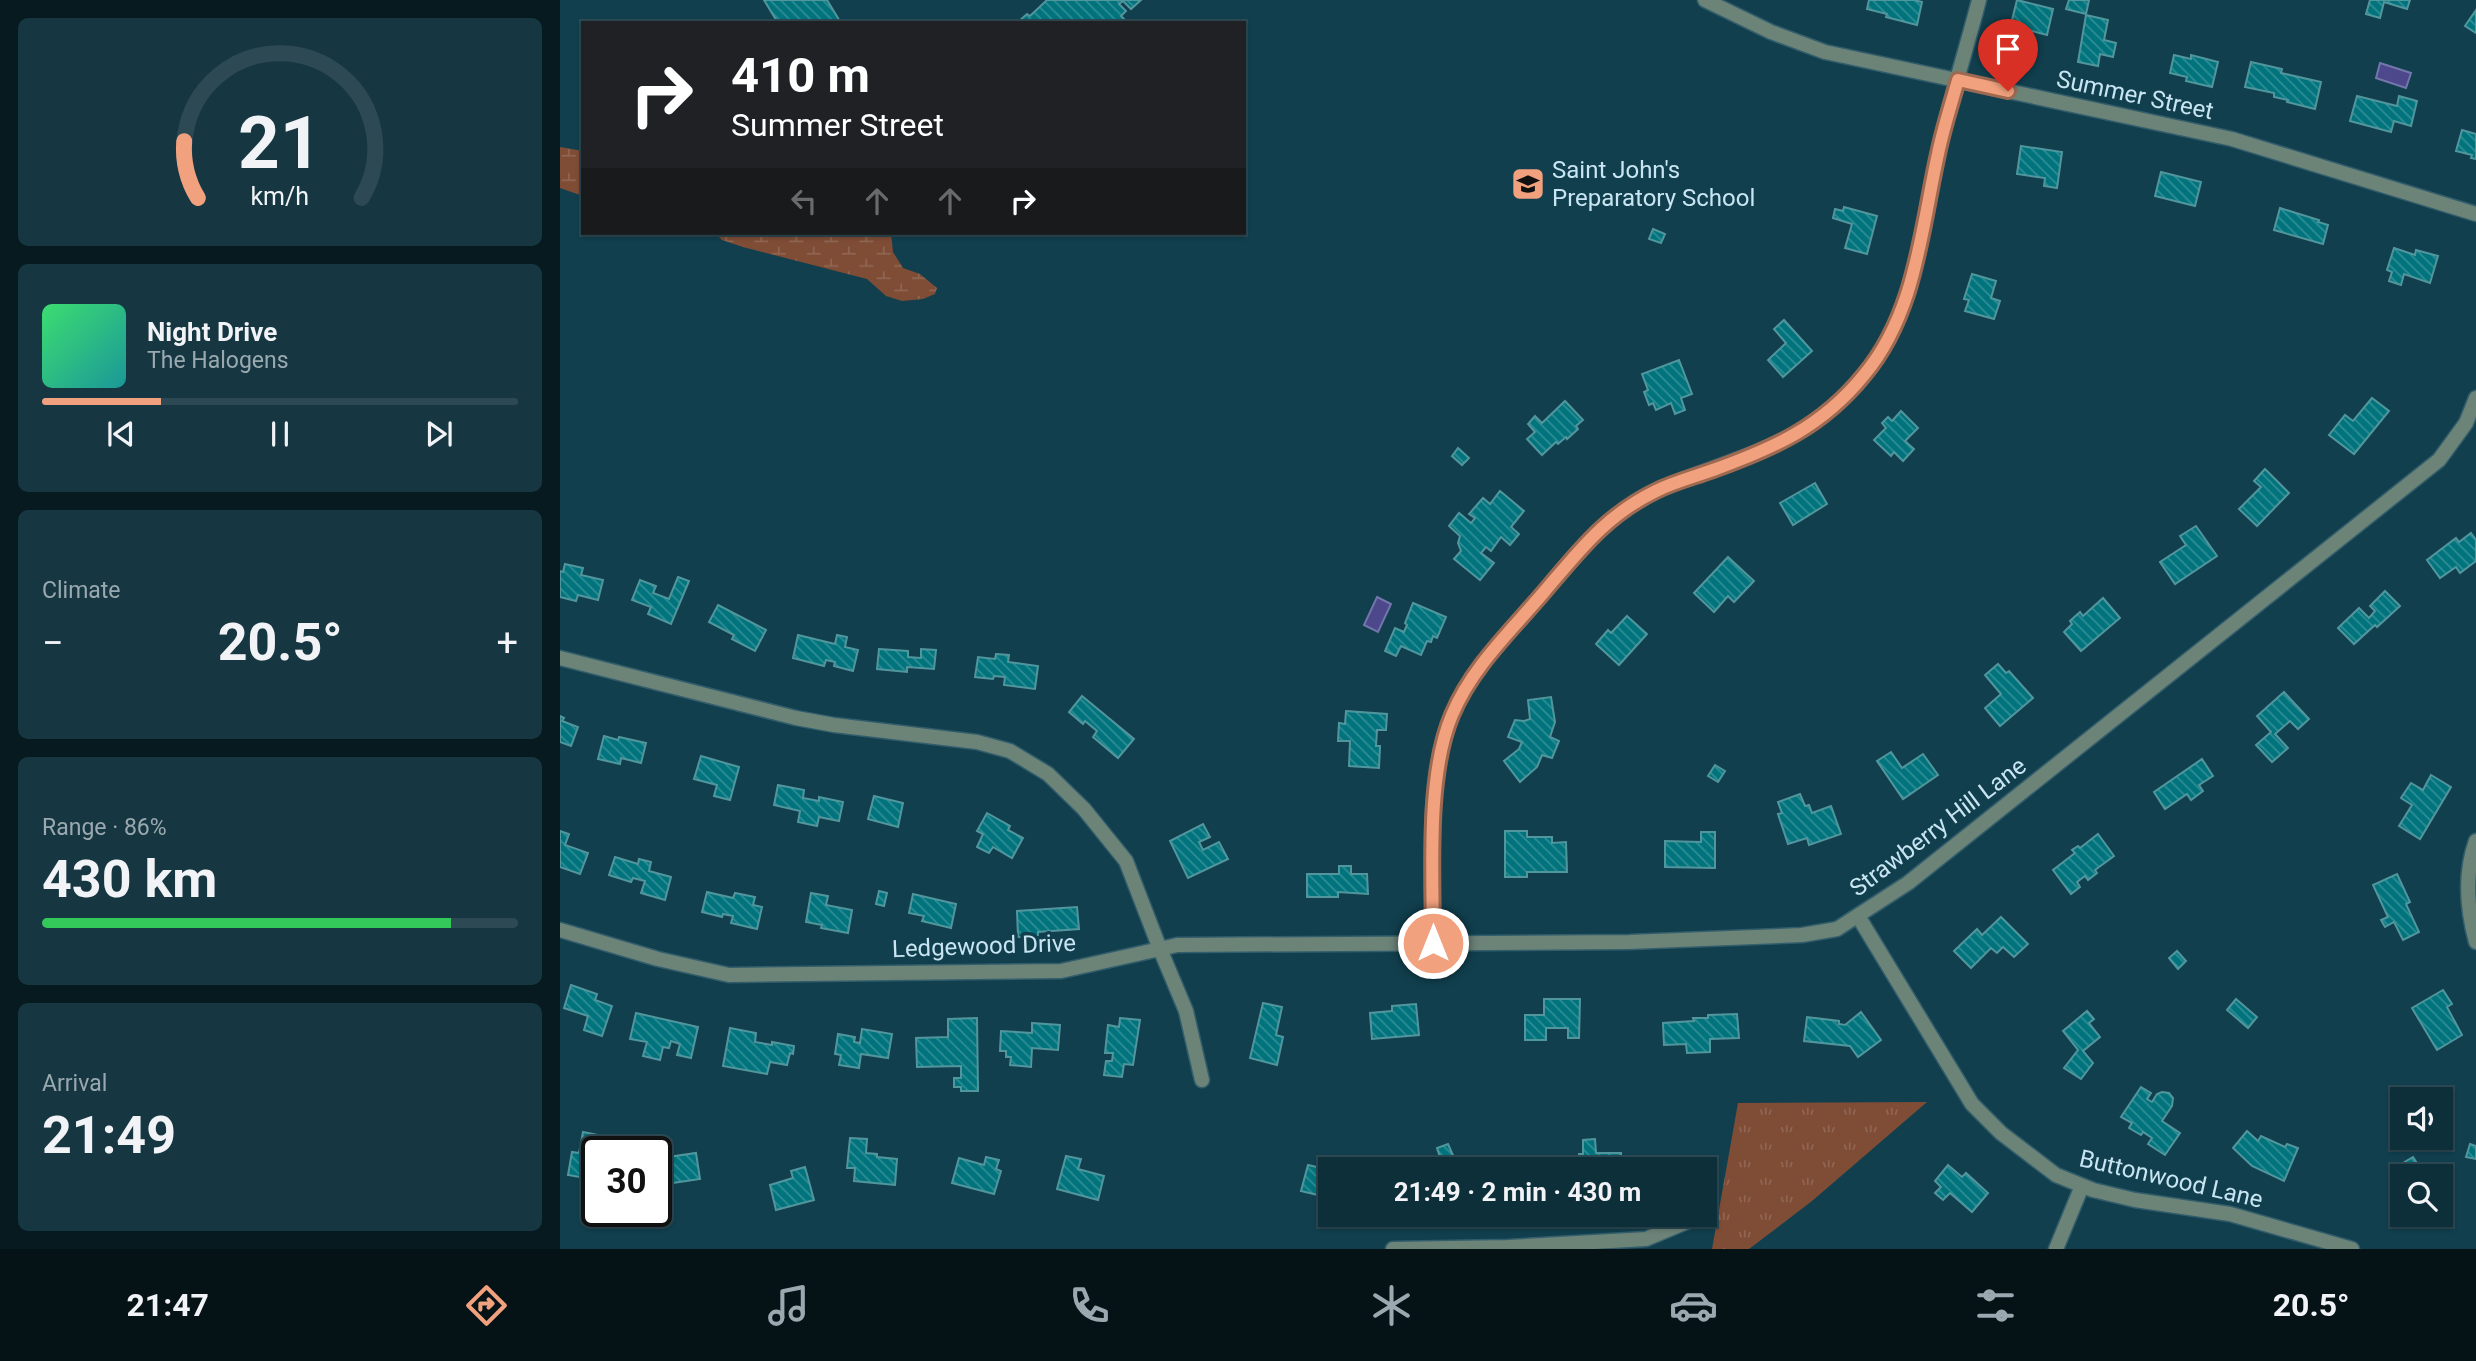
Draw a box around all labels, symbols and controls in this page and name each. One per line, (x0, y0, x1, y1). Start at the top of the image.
pin (1978, 19, 2038, 91)
icon: arrive (1989, 30, 2027, 68)
text: 410 m (731, 47, 870, 104)
icon: right (616, 49, 707, 140)
street label: Summer Street (2054, 65, 2216, 125)
text: 21 (238, 100, 322, 186)
text: Summer Street (731, 106, 944, 144)
place label: Saint John's Preparatory School (1552, 156, 1755, 212)
school or university icon: Saint John's Preparatory School (1509, 165, 1547, 203)
text: km/h (251, 182, 309, 211)
icon: left (785, 182, 823, 220)
icon: ahead (858, 182, 896, 220)
icon: ahead (931, 182, 969, 220)
icon: right (1004, 182, 1042, 220)
text: Night Drive (147, 317, 277, 347)
text: The Halogens (147, 347, 289, 374)
icon: previous (102, 415, 140, 453)
icon: pause (261, 415, 299, 453)
icon: next (420, 415, 458, 453)
text: Climate (42, 577, 121, 604)
text: 20.5° (218, 612, 343, 673)
text: − (42, 621, 64, 665)
text: + (496, 621, 518, 665)
street label: Strawberry Hill Lane (1844, 752, 2032, 902)
text: Range · 86% (42, 814, 167, 841)
text: 430 km (42, 849, 217, 910)
position arrow (1396, 906, 1470, 980)
street label: Ledgewood Drive (891, 929, 1077, 963)
text: Arrival (42, 1070, 107, 1097)
map controls (2390, 1087, 2453, 1227)
button: sound (2390, 1087, 2453, 1150)
text: 21:49 (42, 1105, 176, 1166)
speed limit sign: 30 (581, 1136, 672, 1227)
street label: Buttonwood Lane (2077, 1144, 2265, 1214)
button: search (2390, 1164, 2453, 1227)
text: 21:49 · 2 min · 430 m (1394, 1177, 1641, 1207)
icon: directions (462, 1281, 511, 1330)
icon: music (764, 1281, 813, 1330)
icon: phone (1065, 1281, 1114, 1330)
icon: climate (1367, 1281, 1416, 1330)
icon: car (1669, 1281, 1718, 1330)
icon: filters (1971, 1281, 2020, 1330)
text: 21:47 (126, 1286, 209, 1324)
text: 20.5° (2273, 1286, 2349, 1324)

